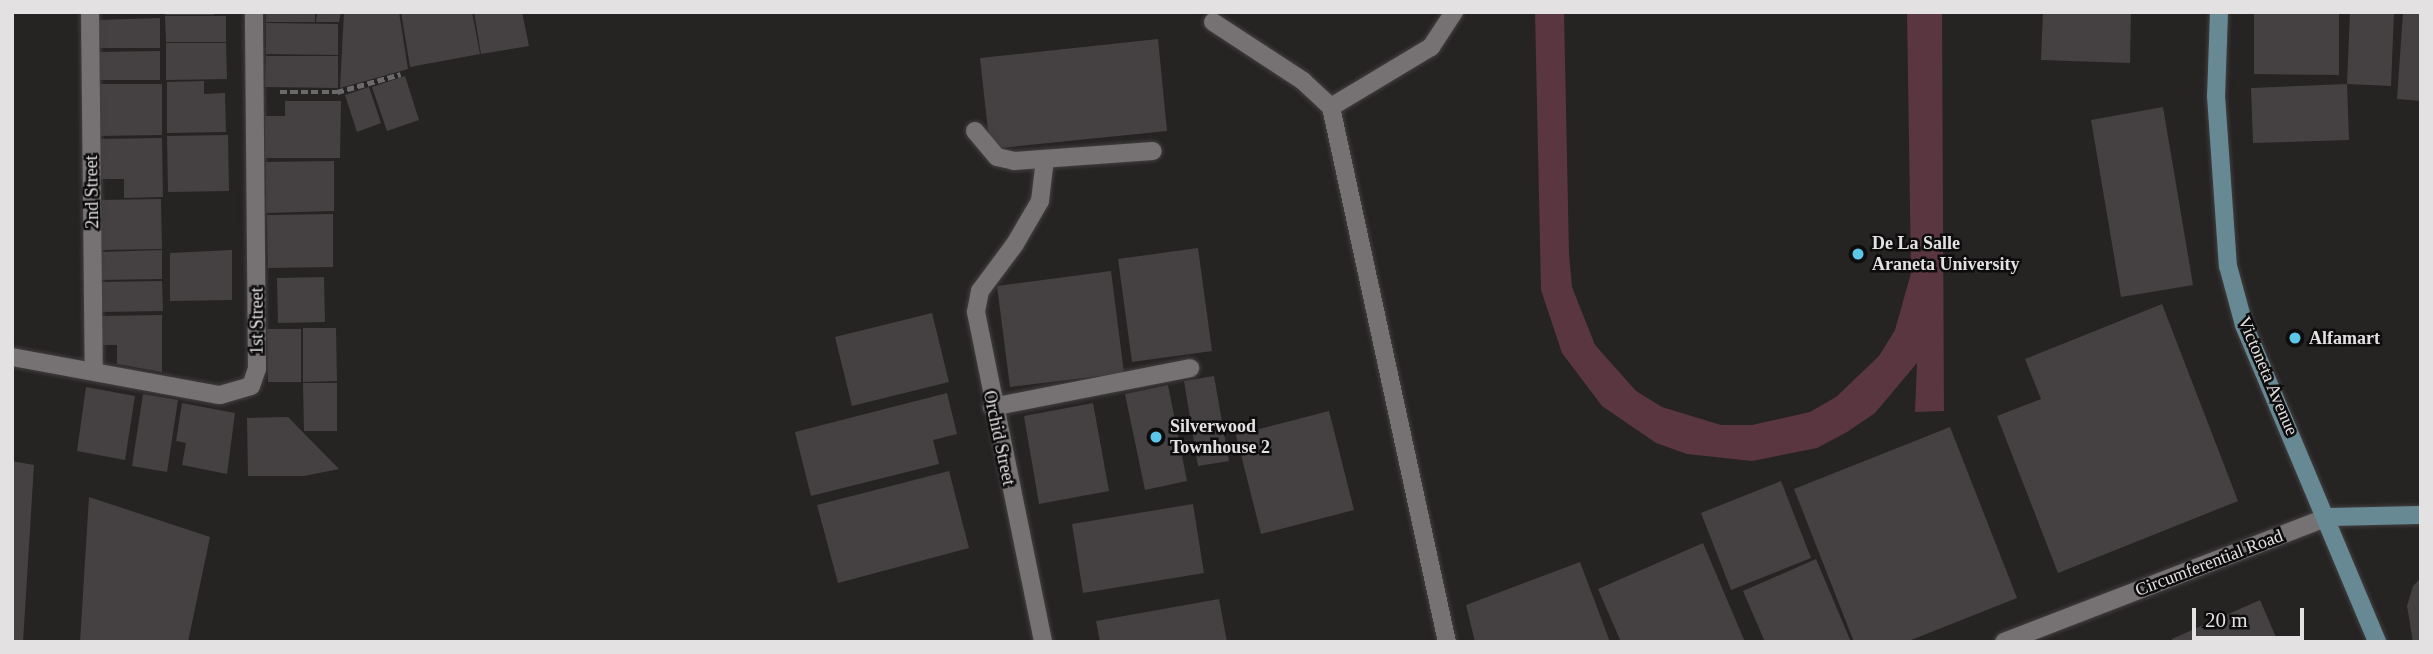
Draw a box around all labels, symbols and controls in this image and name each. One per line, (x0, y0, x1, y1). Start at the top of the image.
street label: 2nd Street (81, 155, 103, 229)
place label: De La Salle Araneta University (1872, 233, 2019, 276)
marker: De La Salle Araneta University (1850, 246, 1866, 262)
street label: 1st Street (246, 287, 268, 355)
street label: Victoneta Avenue (2233, 313, 2303, 439)
place label: Alfamart (2309, 327, 2380, 349)
marker: Alfamart (2287, 330, 2303, 346)
street label: Orchid Street (978, 389, 1020, 487)
place label: Silverwood Townhouse 2 (1170, 416, 1270, 458)
marker: Silverwood Townhouse 2 (1148, 429, 1164, 445)
street label: Circumferential Road (2132, 525, 2286, 601)
scale bar (2195, 594, 2307, 638)
text: 20 m (2205, 608, 2248, 632)

